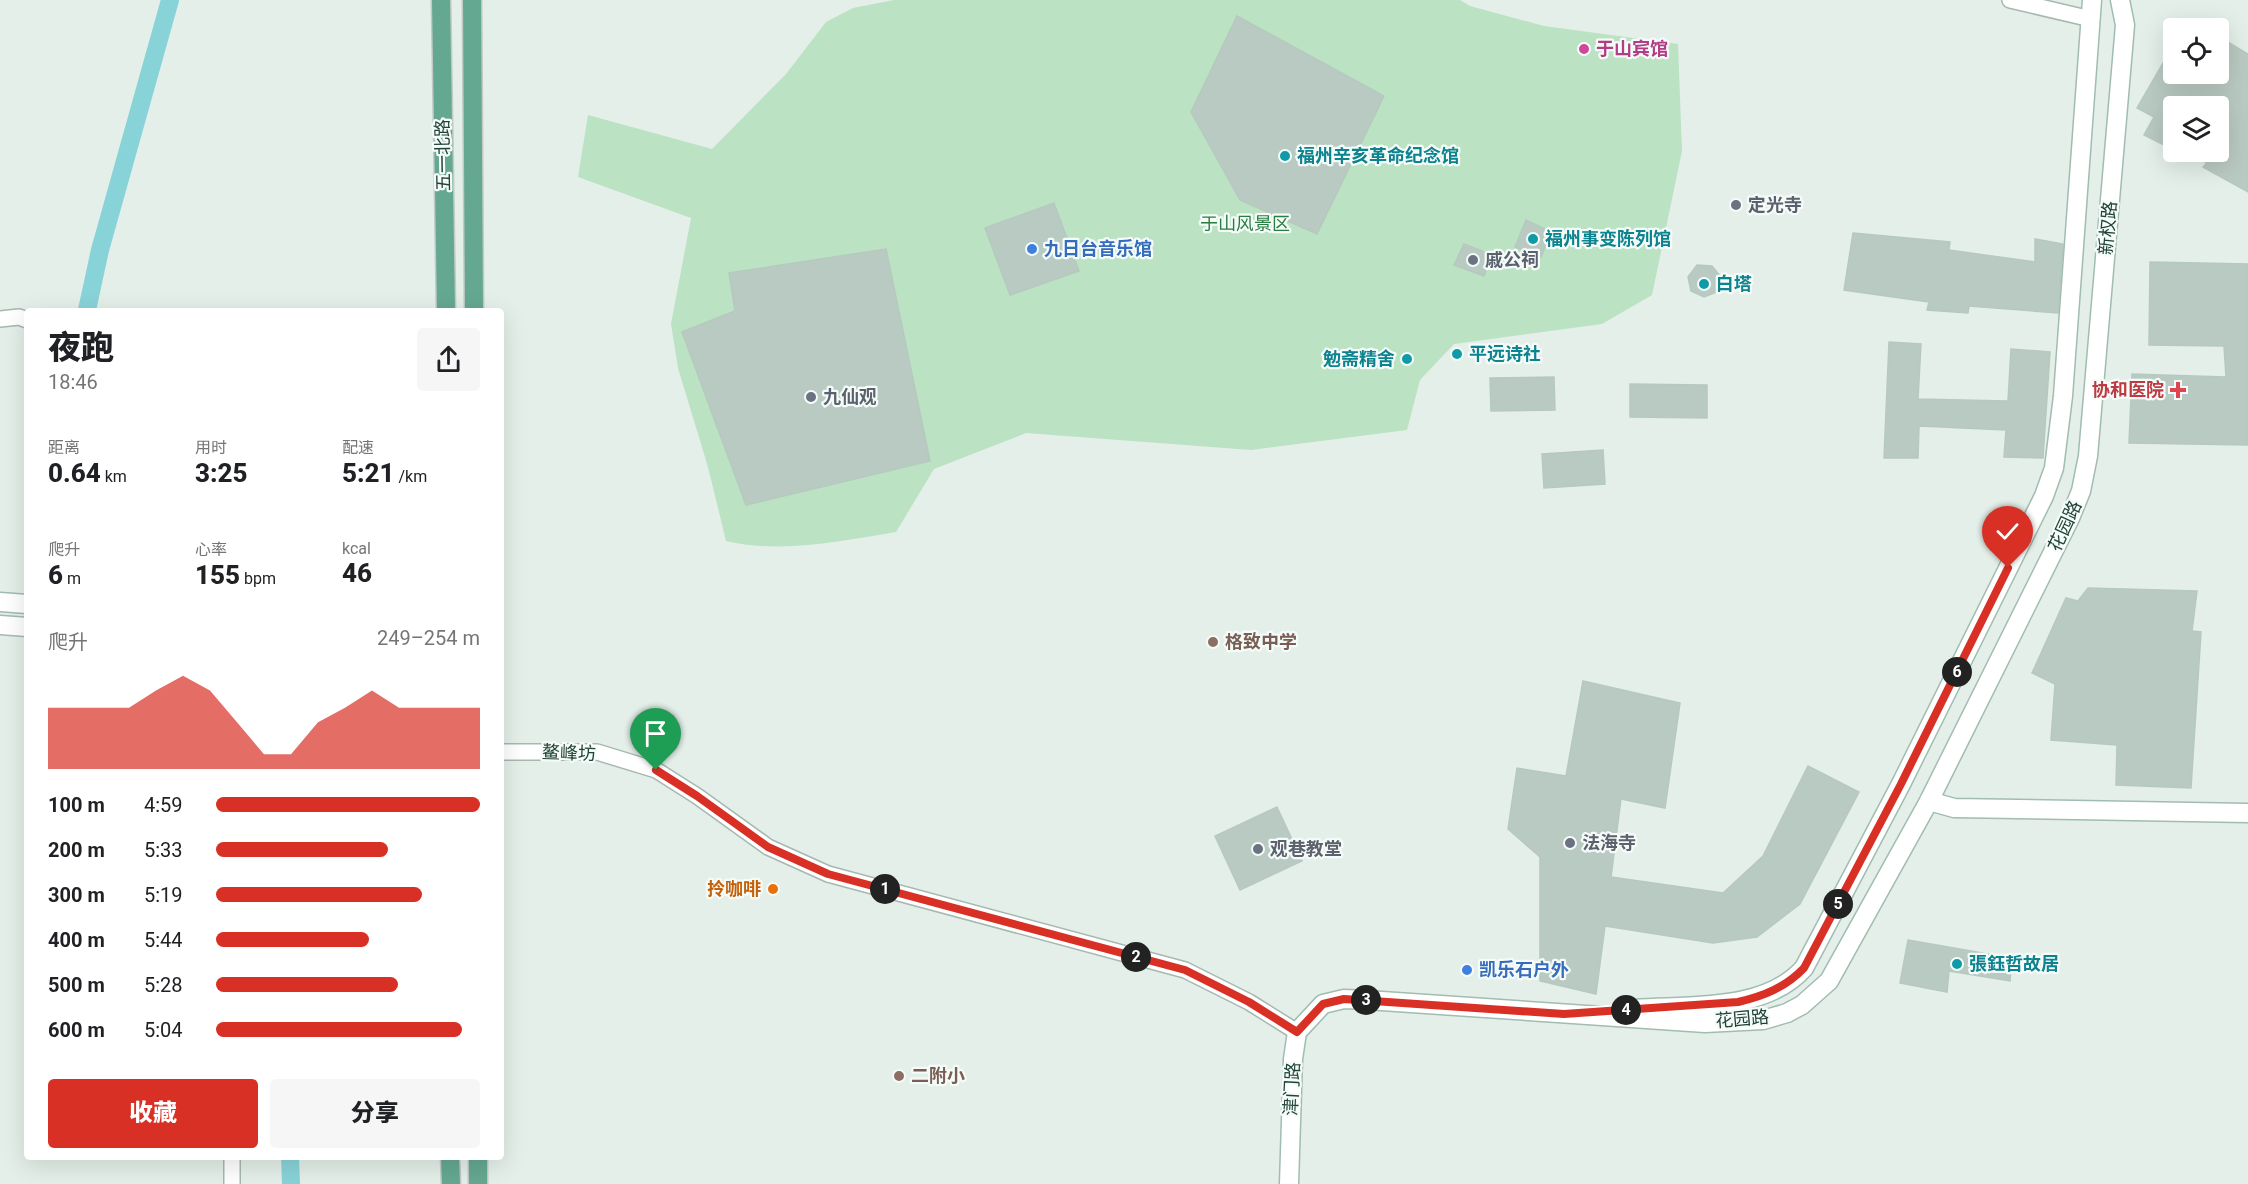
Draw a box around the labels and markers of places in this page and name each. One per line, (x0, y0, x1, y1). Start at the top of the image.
place label: 于山宾馆 (1596, 38, 1668, 59)
marker: 于山宾馆 (1577, 42, 1591, 56)
place label: 福州辛亥革命纪念馆 (1297, 145, 1459, 166)
marker: 福州辛亥革命纪念馆 (1278, 149, 1292, 163)
place label: 定光寺 (1748, 194, 1802, 215)
marker: 定光寺 (1729, 198, 1743, 212)
place label: 福州事变陈列馆 (1545, 228, 1671, 249)
marker: 福州事变陈列馆 (1526, 232, 1540, 246)
place label: 九日台音乐馆 (1044, 238, 1152, 259)
marker: 九日台音乐馆 (1025, 242, 1039, 256)
place label: 戚公祠 (1485, 249, 1539, 270)
marker: 戚公祠 (1466, 253, 1480, 267)
place label: 白塔 (1716, 273, 1752, 294)
marker: 白塔 (1697, 277, 1711, 291)
place label: 平远诗社 (1469, 343, 1541, 364)
marker: 平远诗社 (1450, 347, 1464, 361)
place label: 勉斋精舍 (1323, 348, 1395, 369)
marker: 勉斋精舍 (1400, 352, 1414, 366)
place label: 协和医院 (2092, 379, 2164, 400)
marker: 协和医院 (2169, 381, 2187, 399)
place label: 九仙观 (823, 386, 877, 407)
marker: 九仙观 (804, 390, 818, 404)
pin (1982, 506, 2033, 568)
place label: 格致中学 (1225, 631, 1297, 652)
marker: 格致中学 (1206, 635, 1220, 649)
pin: 6 (1942, 657, 1972, 687)
pin (630, 708, 681, 770)
place label: 法海寺 (1582, 832, 1636, 853)
marker: 法海寺 (1563, 836, 1577, 850)
place label: 观巷教堂 (1270, 838, 1342, 859)
marker: 观巷教堂 (1251, 842, 1265, 856)
pin: 1 (870, 874, 900, 904)
place label: 拎咖啡 (707, 878, 761, 899)
marker: 拎咖啡 (766, 882, 780, 896)
pin: 5 (1823, 889, 1853, 919)
pin: 2 (1121, 942, 1151, 972)
place label: 張鈺哲故居 (1969, 953, 2059, 974)
marker: 張鈺哲故居 (1950, 957, 1964, 971)
place label: 凯乐石户外 (1479, 959, 1569, 980)
marker: 凯乐石户外 (1460, 963, 1474, 977)
pin: 3 (1351, 985, 1381, 1015)
pin: 4 (1611, 995, 1641, 1025)
place label: 二附小 (911, 1065, 965, 1086)
marker: 二附小 (892, 1069, 906, 1083)

